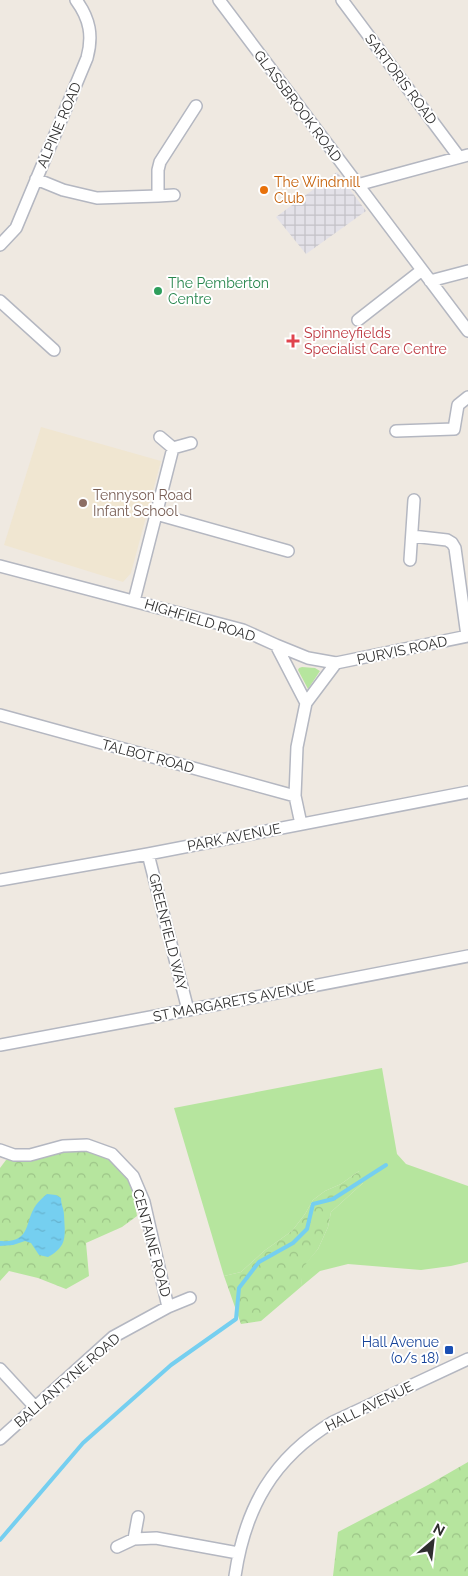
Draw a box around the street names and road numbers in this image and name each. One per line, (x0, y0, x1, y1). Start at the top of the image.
street label: SARTORIS ROAD (362, 31, 440, 127)
street label: GLASSBROOK ROAD (251, 47, 345, 165)
street label: ALPINE ROAD (34, 80, 84, 170)
street label: HIGHFIELD ROAD (143, 596, 257, 644)
street label: PURVIS ROAD (355, 633, 449, 667)
street label: TALBOT ROAD (100, 736, 196, 776)
street label: PARK AVENUE (186, 820, 282, 854)
street label: GREENFIELD WAY (146, 872, 190, 992)
street label: ST MARGARETS AVENUE (152, 977, 316, 1025)
street label: CENTAINE ROAD (130, 1187, 174, 1299)
street label: BALLANTYNE ROAD (11, 1330, 123, 1430)
street label: HALL AVENUE (323, 1378, 415, 1434)

